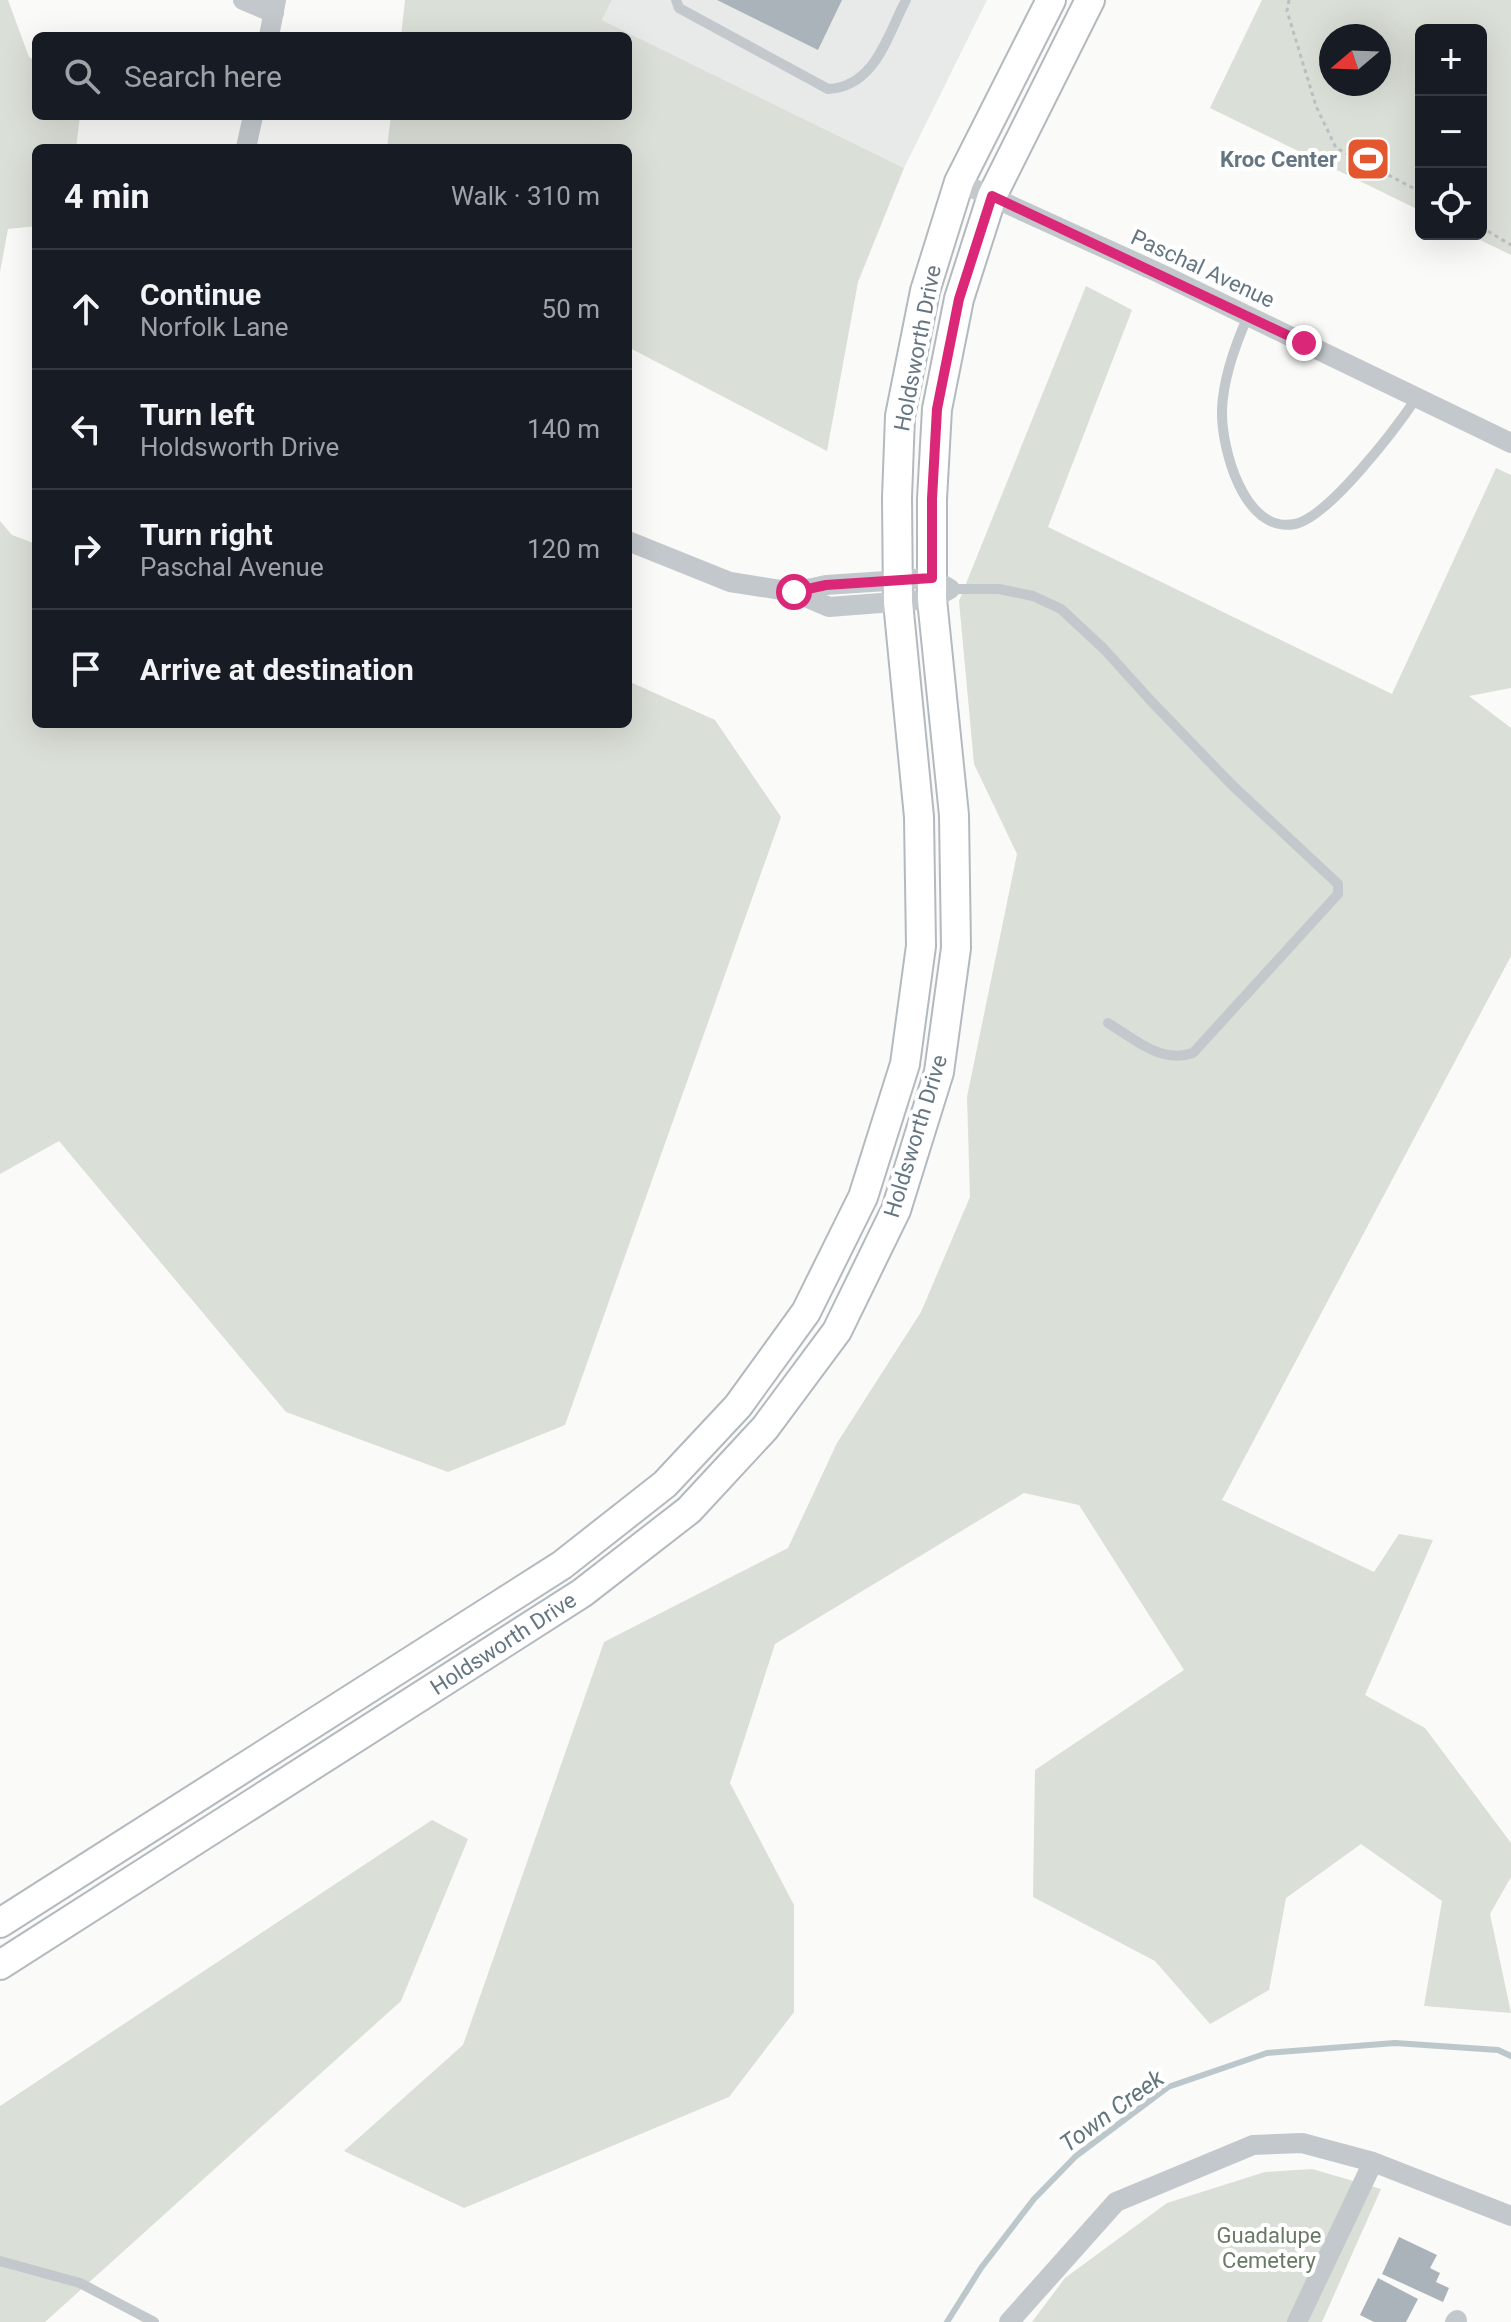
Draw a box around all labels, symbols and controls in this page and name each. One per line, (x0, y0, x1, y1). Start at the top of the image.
north arrow (1319, 24, 1391, 96)
map controls (1415, 24, 1487, 240)
button: + (1415, 24, 1487, 96)
search box (32, 32, 632, 120)
icon: search (60, 54, 104, 98)
text: Search here (124, 59, 282, 94)
button: − (1415, 96, 1487, 168)
sports icon: Kroc Center (1344, 135, 1392, 183)
place label: Kroc Center (1220, 147, 1337, 172)
button: locate (1415, 168, 1487, 240)
text: 4 min (64, 176, 149, 216)
text: Walk · 310 m (451, 181, 600, 211)
street label: Paschal Avenue (1127, 224, 1279, 313)
street label: Holdsworth Drive (889, 263, 946, 433)
text: Continue (140, 277, 261, 312)
icon: ahead (64, 287, 108, 331)
text: 50 m (542, 294, 600, 324)
text: Norfolk Lane (140, 312, 288, 342)
route end (1286, 325, 1322, 361)
text: Turn left (140, 397, 255, 432)
icon: left (64, 407, 108, 451)
text: 140 m (527, 414, 600, 444)
text: Holdsworth Drive (140, 432, 339, 462)
text: Turn right (140, 517, 273, 552)
icon: right (64, 527, 108, 571)
text: 120 m (527, 534, 600, 564)
text: Paschal Avenue (140, 552, 324, 582)
route start (776, 574, 812, 610)
icon: arrive (64, 647, 108, 691)
text: Arrive at destination (140, 652, 414, 687)
street label: Holdsworth Drive (879, 1052, 952, 1220)
street label: Holdsworth Drive (426, 1587, 581, 1700)
water label: Town Creek (1055, 2063, 1170, 2158)
park label: Guadalupe Cemetery (1217, 2223, 1321, 2273)

